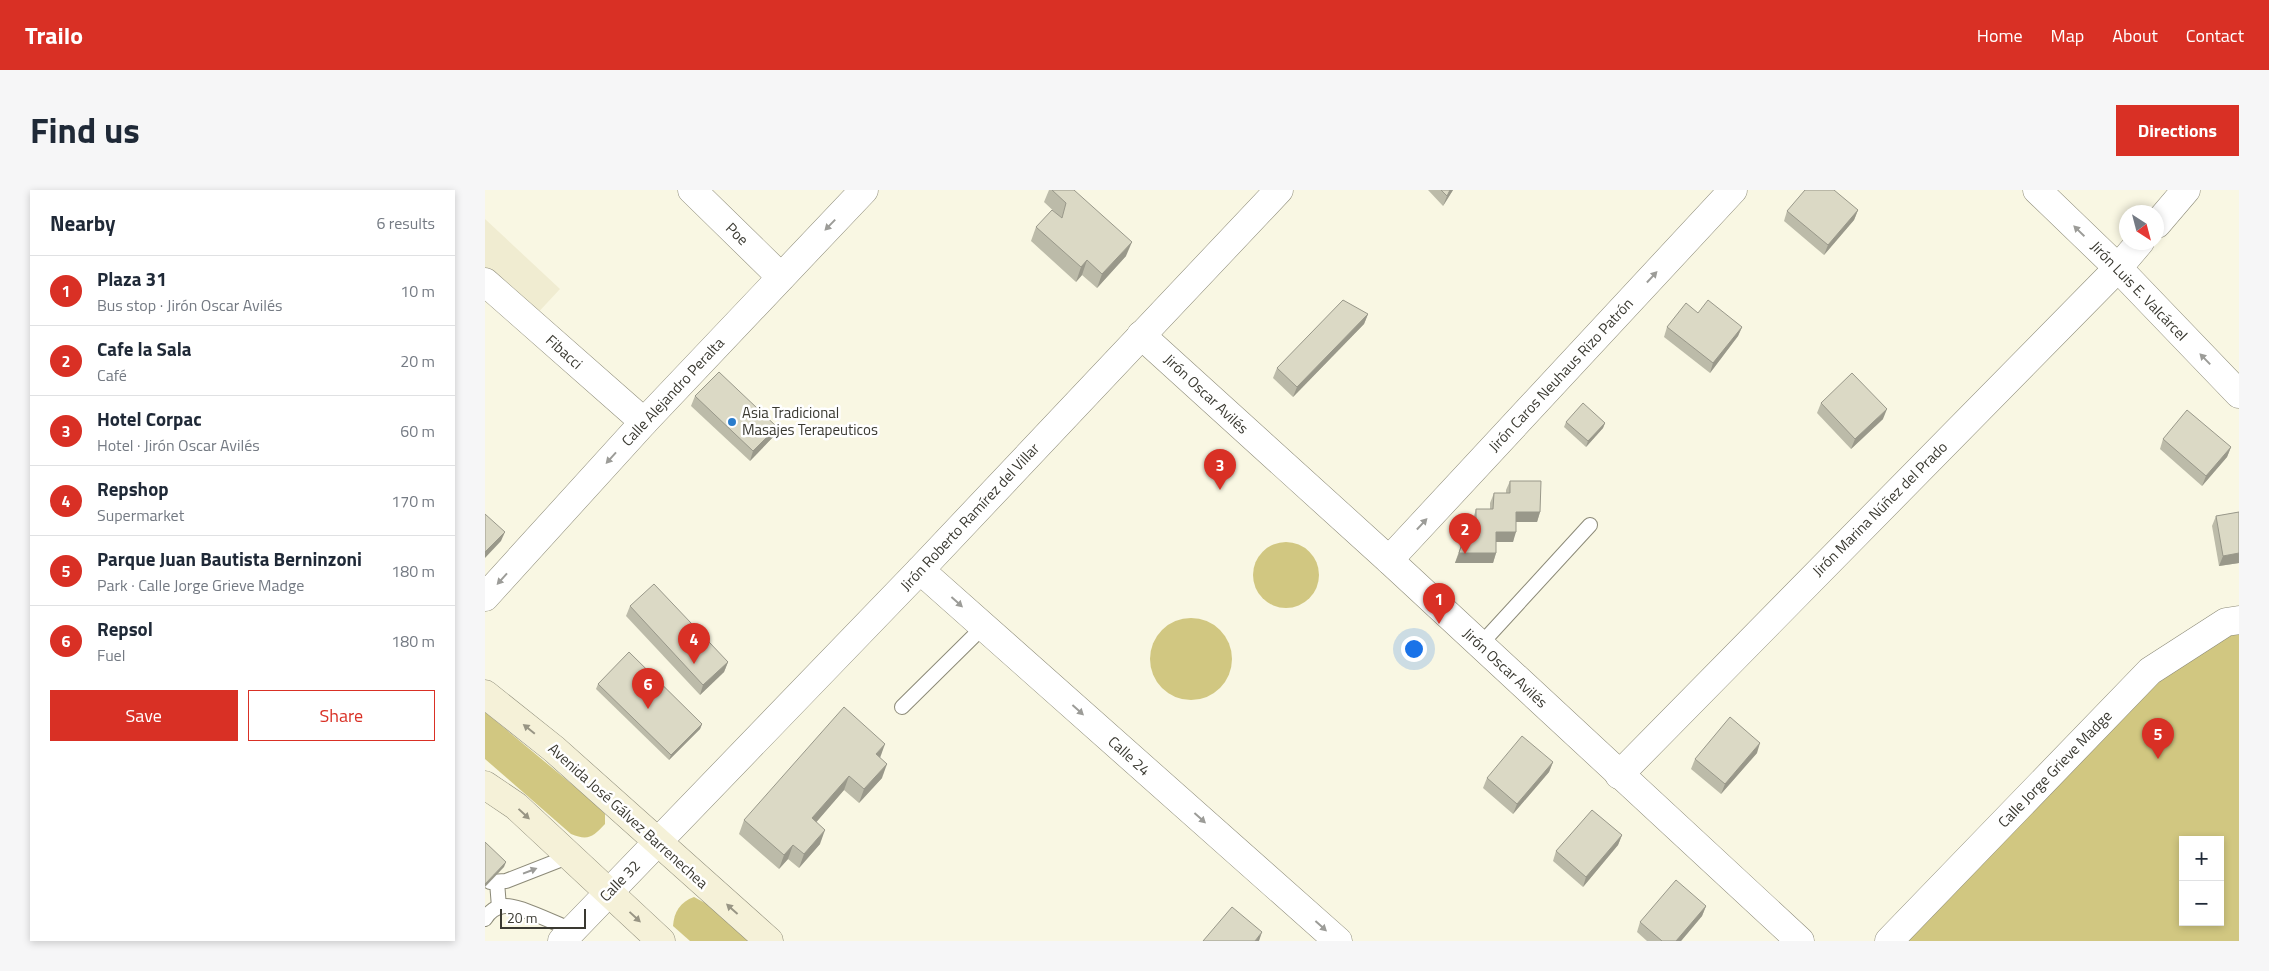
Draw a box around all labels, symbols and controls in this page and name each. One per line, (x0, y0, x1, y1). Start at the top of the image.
text: Trailo (25, 17, 83, 53)
text: Home (1977, 22, 2023, 49)
text: Map (2051, 22, 2084, 49)
text: About (2112, 22, 2158, 49)
text: Contact (2186, 22, 2244, 49)
text: Find us (30, 103, 140, 157)
button: Directions (2116, 105, 2239, 156)
north arrow (2119, 205, 2164, 250)
text: Nearby (50, 207, 115, 239)
text: 6 results (376, 211, 435, 235)
street label: Poe (721, 217, 754, 250)
one-way arrow (824, 219, 836, 231)
one-way arrow (2073, 225, 2085, 237)
street label: Jirón Luis E. Valcárcel (2085, 235, 2193, 346)
text: Plaza 31 (97, 264, 167, 293)
one-way arrow (1646, 272, 1658, 284)
text: 1 (62, 279, 70, 303)
text: 10 m (400, 279, 435, 303)
street label: Jirón Caros Neuhaus Rizo Patrón (1483, 292, 1638, 457)
text: Bus stop · Jirón Oscar Avilés (97, 293, 283, 317)
street label: Fibacci (541, 329, 588, 375)
street label: Calle Alejandro Peralta (616, 332, 730, 451)
text: Cafe la Sala (97, 334, 192, 363)
street label: Jirón Oscar Avilés (1159, 348, 1254, 439)
text: 2 (62, 349, 70, 373)
text: 20 m (400, 349, 435, 373)
one-way arrow (2199, 353, 2211, 365)
text: Café (97, 363, 127, 387)
place label: Asia Tradicional Masajes Terapeuticos (742, 401, 878, 441)
text: Hotel Corpac (97, 404, 202, 433)
marker: Asia Tradicional Masajes Terapeuticos (726, 416, 738, 428)
text: 3 (62, 419, 70, 443)
text: 60 m (400, 419, 435, 443)
text: Hotel · Jirón Oscar Avilés (97, 433, 260, 457)
street label: Jirón Marina Núñez del Prado (1807, 436, 1953, 581)
street label: Jirón Roberto Ramírez del Villar (895, 437, 1045, 596)
pin: 3 (1204, 449, 1236, 490)
one-way arrow (605, 452, 617, 464)
text: Repshop (97, 474, 169, 503)
text: 4 (62, 489, 70, 513)
text: 170 m (391, 489, 435, 513)
text: Supermarket (97, 503, 184, 527)
pin: 2 (1449, 513, 1481, 554)
one-way arrow (1416, 519, 1428, 531)
text: Parque Juan Bautista Berninzoni (97, 544, 362, 573)
text: 5 (62, 559, 70, 583)
text: 180 m (391, 559, 435, 583)
one-way arrow (496, 572, 508, 584)
text: Park · Calle Jorge Grieve Madge (97, 573, 304, 597)
pin: 1 (1423, 583, 1455, 624)
one-way arrow (950, 597, 963, 608)
text: Repsol (97, 614, 153, 643)
street label: Jirón Oscar Avilés (1458, 622, 1553, 713)
pin: 4 (678, 623, 710, 664)
text: 6 (62, 629, 70, 653)
text: 180 m (391, 629, 435, 653)
your location (1401, 636, 1427, 662)
text: Fuel (97, 643, 125, 667)
pin: 6 (632, 668, 664, 709)
button: Save (50, 690, 238, 741)
button: Share (248, 690, 435, 741)
one-way arrow (1072, 705, 1085, 716)
street label: Calle Jorge Grieve Madge (1992, 705, 2117, 833)
pin: 5 (2142, 718, 2174, 759)
one-way arrow (522, 724, 536, 734)
street label: Calle 24 (1103, 730, 1156, 781)
street label: Avenida José Gálvez Barrenechea (543, 737, 714, 894)
one-way arrow (518, 808, 530, 820)
one-way arrow (1193, 812, 1205, 824)
map controls (2179, 836, 2224, 926)
button: + (2179, 836, 2224, 881)
street label: Calle 32 (594, 855, 645, 907)
one-way arrow (523, 867, 538, 875)
button: − (2179, 881, 2224, 926)
one-way arrow (726, 903, 739, 914)
scale bar (500, 906, 586, 929)
text: 20 m (507, 907, 537, 928)
one-way arrow (628, 911, 640, 923)
one-way arrow (1315, 920, 1327, 932)

